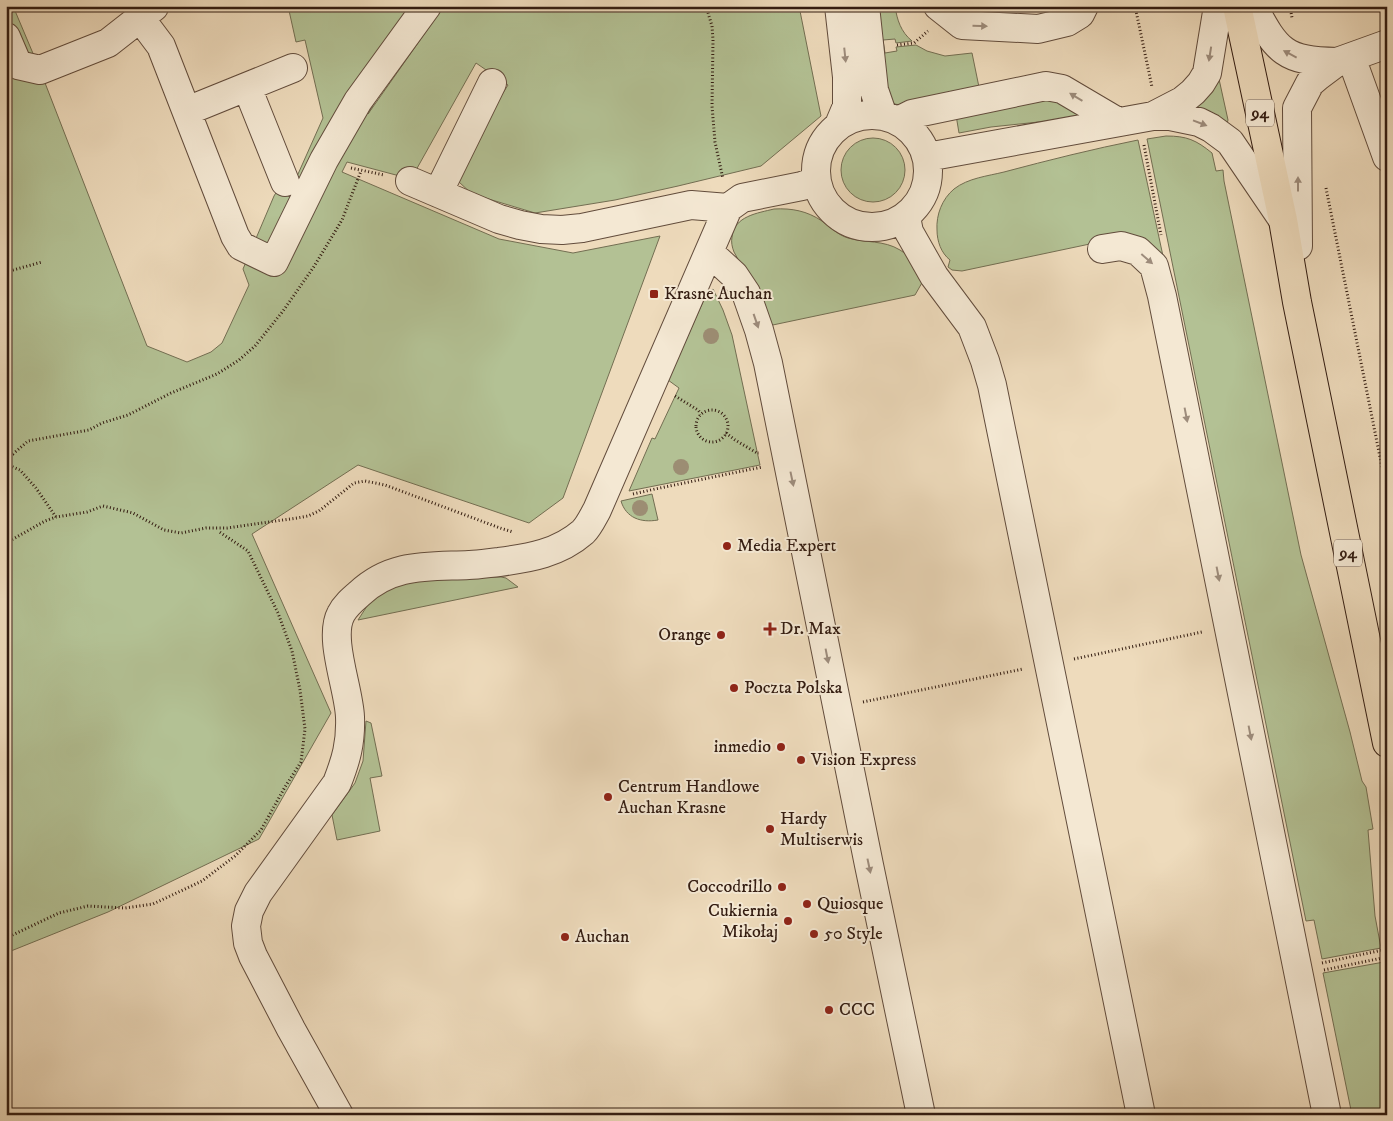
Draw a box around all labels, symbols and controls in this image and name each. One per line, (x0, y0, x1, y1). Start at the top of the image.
one-way arrow (972, 23, 988, 31)
one-way arrow (841, 47, 849, 63)
one-way arrow (1206, 47, 1214, 63)
one-way arrow (1283, 50, 1298, 58)
one-way arrow (1069, 93, 1082, 102)
road number: 94 (1246, 100, 1274, 126)
one-way arrow (1193, 120, 1208, 127)
one-way arrow (1294, 175, 1302, 191)
one-way arrow (1140, 253, 1152, 265)
place label: Krasne Auchan (664, 283, 773, 305)
marker: Krasne Auchan (648, 288, 660, 300)
one-way arrow (753, 313, 760, 328)
one-way arrow (1182, 407, 1190, 422)
one-way arrow (788, 472, 796, 488)
place label: Media Expert (737, 535, 837, 557)
marker: Media Expert (721, 540, 733, 552)
road number: 94 (1334, 540, 1362, 566)
one-way arrow (1214, 566, 1222, 582)
place label: Dr. Max (780, 618, 841, 640)
marker: Dr. Max (764, 623, 776, 635)
place label: Orange (658, 624, 711, 646)
marker: Orange (715, 629, 727, 641)
one-way arrow (824, 648, 832, 664)
place label: Poczta Polska (744, 677, 843, 699)
marker: Poczta Polska (728, 682, 740, 694)
one-way arrow (1246, 726, 1254, 741)
place label: inmedio (714, 736, 771, 758)
marker: inmedio (775, 741, 787, 753)
place label: Vision Express (810, 749, 916, 771)
marker: Vision Express (795, 754, 807, 766)
place label: Centrum Handlowe Auchan Krasne (618, 776, 759, 819)
marker: Centrum Handlowe Auchan Krasne (602, 791, 614, 803)
place label: Hardy Multiserwis (780, 808, 863, 851)
marker: Hardy Multiserwis (764, 823, 776, 835)
one-way arrow (866, 859, 874, 875)
place label: Coccodrillo (687, 876, 772, 898)
marker: Coccodrillo (776, 881, 788, 893)
place label: Quiosque (817, 893, 884, 915)
marker: Quiosque (801, 898, 813, 910)
place label: Cukiernia Mikołaj (708, 900, 778, 943)
marker: Cukiernia Mikołaj (782, 915, 794, 927)
place label: 50 Style (824, 923, 883, 945)
place label: Auchan (575, 926, 630, 948)
marker: 50 Style (808, 928, 820, 940)
marker: Auchan (559, 931, 571, 943)
place label: CCC (839, 999, 875, 1021)
marker: CCC (823, 1004, 835, 1016)

